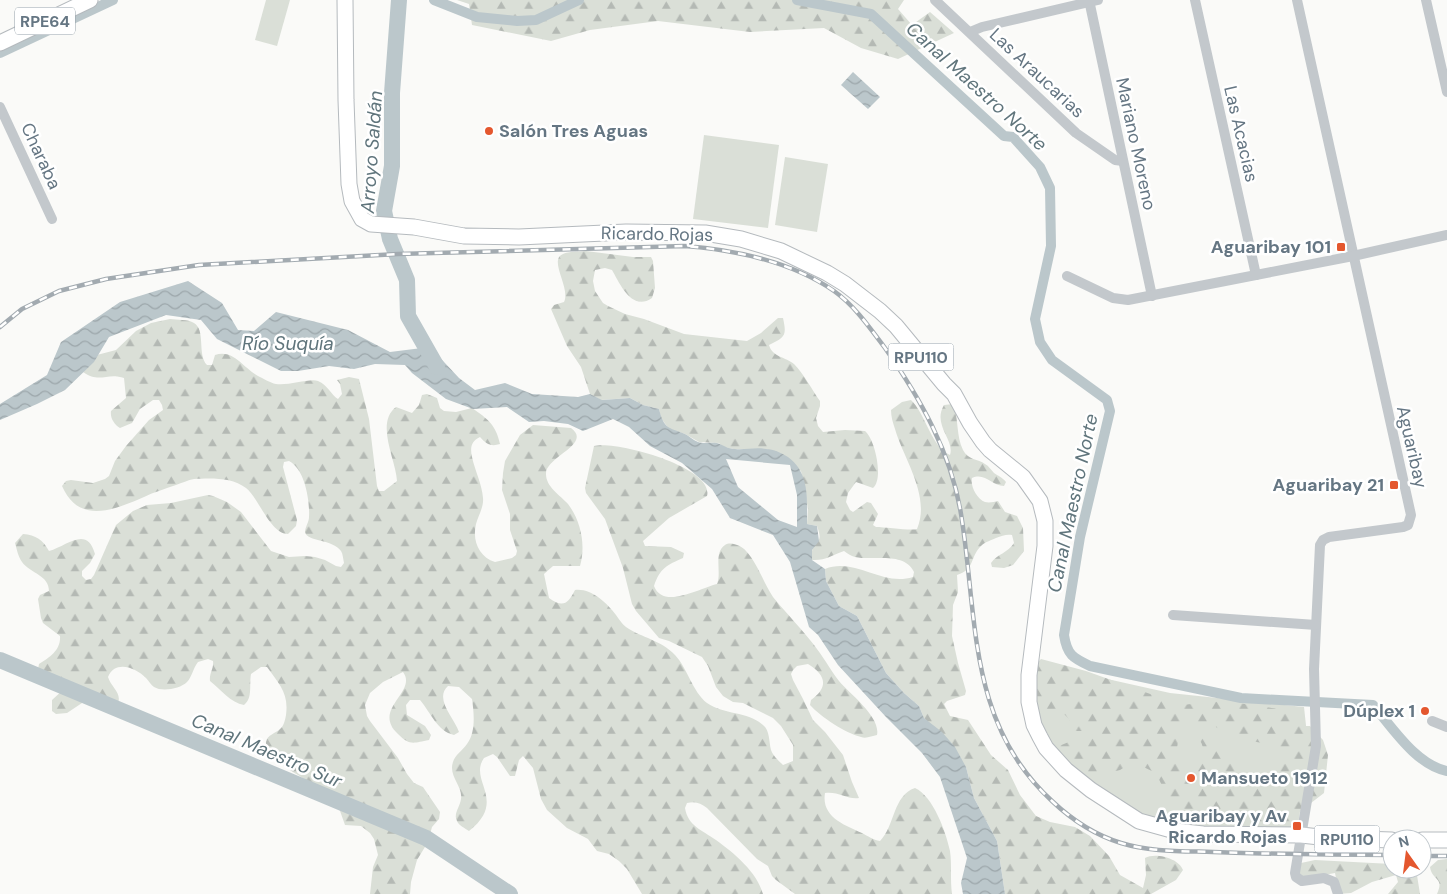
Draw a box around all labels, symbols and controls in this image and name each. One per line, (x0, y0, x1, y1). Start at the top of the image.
road number: RPE64 (15, 8, 75, 34)
water label: Canal Maestro Norte (901, 16, 1053, 157)
street label: Las Araucarias (984, 23, 1090, 123)
street label: Mariano Moreno (1110, 76, 1162, 212)
street label: Las Acacias (1218, 84, 1264, 184)
water label: Arroyo Saldán (355, 90, 388, 215)
street label: Charaba (15, 119, 67, 193)
place label: Salón Tres Aguas (499, 119, 648, 143)
marker: Salón Tres Aguas (483, 125, 495, 137)
street label: Ricardo Rojas (601, 221, 713, 247)
place label: Aguaribay 101 (1211, 235, 1331, 259)
marker: Aguaribay 101 (1335, 241, 1347, 253)
water label: Río Suquía (242, 331, 334, 356)
road number: RPU110 (888, 344, 954, 371)
street label: Aguaribay (1391, 403, 1433, 491)
water label: Canal Maestro Norte (1041, 411, 1104, 595)
place label: Aguaribay 21 (1273, 473, 1384, 497)
marker: Aguaribay 21 (1388, 479, 1400, 491)
place label: Dúplex 1 (1343, 699, 1415, 723)
marker: Dúplex 1 (1419, 705, 1431, 717)
water label: Canal Maestro Sur (188, 707, 347, 794)
place label: Mansueto 1912 (1201, 766, 1328, 790)
marker: Mansueto 1912 (1185, 772, 1197, 784)
place label: Aguaribay y Av Ricardo Rojas (1155, 804, 1287, 849)
marker: Aguaribay y Av Ricardo Rojas (1291, 820, 1303, 832)
road number: RPU110 (1314, 826, 1380, 852)
north arrow (1382, 829, 1432, 879)
text: N (1397, 831, 1411, 851)

